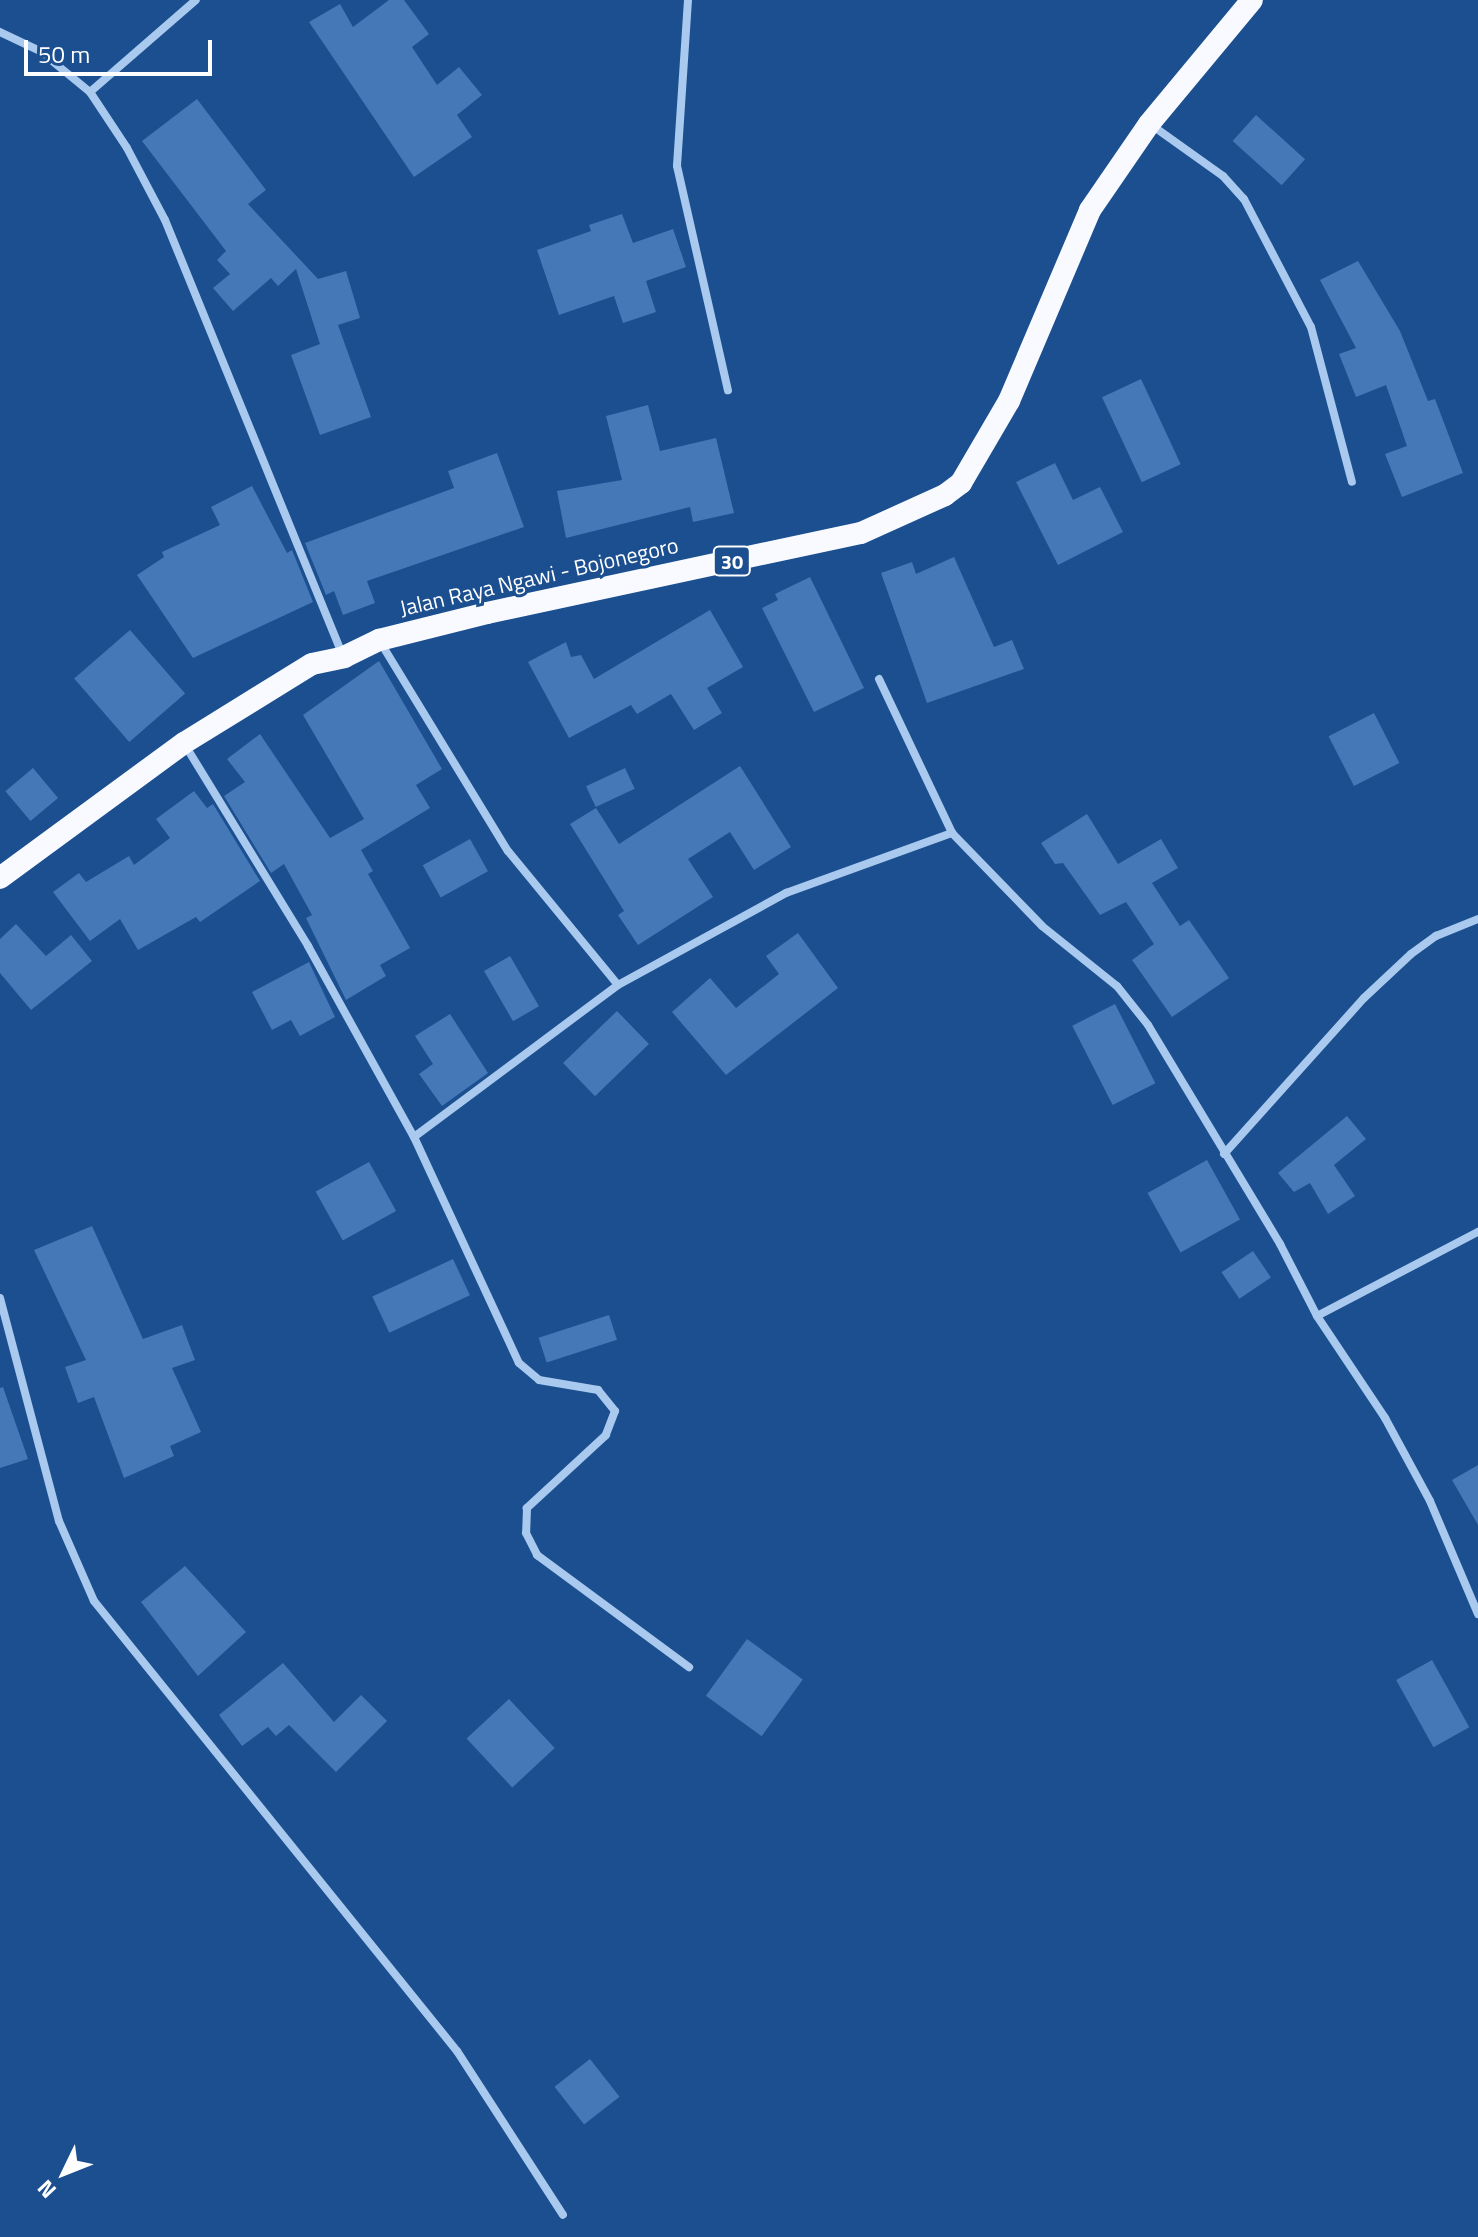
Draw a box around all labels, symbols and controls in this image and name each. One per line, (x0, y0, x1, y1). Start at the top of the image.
scale bar (28, 24, 216, 74)
text: 50 m (38, 36, 90, 72)
street label: Jalan Raya Ngawi - Bojonegoro (397, 532, 681, 622)
road number: 30 (712, 545, 752, 577)
north arrow (24, 2133, 104, 2213)
text: N (29, 2172, 64, 2207)

